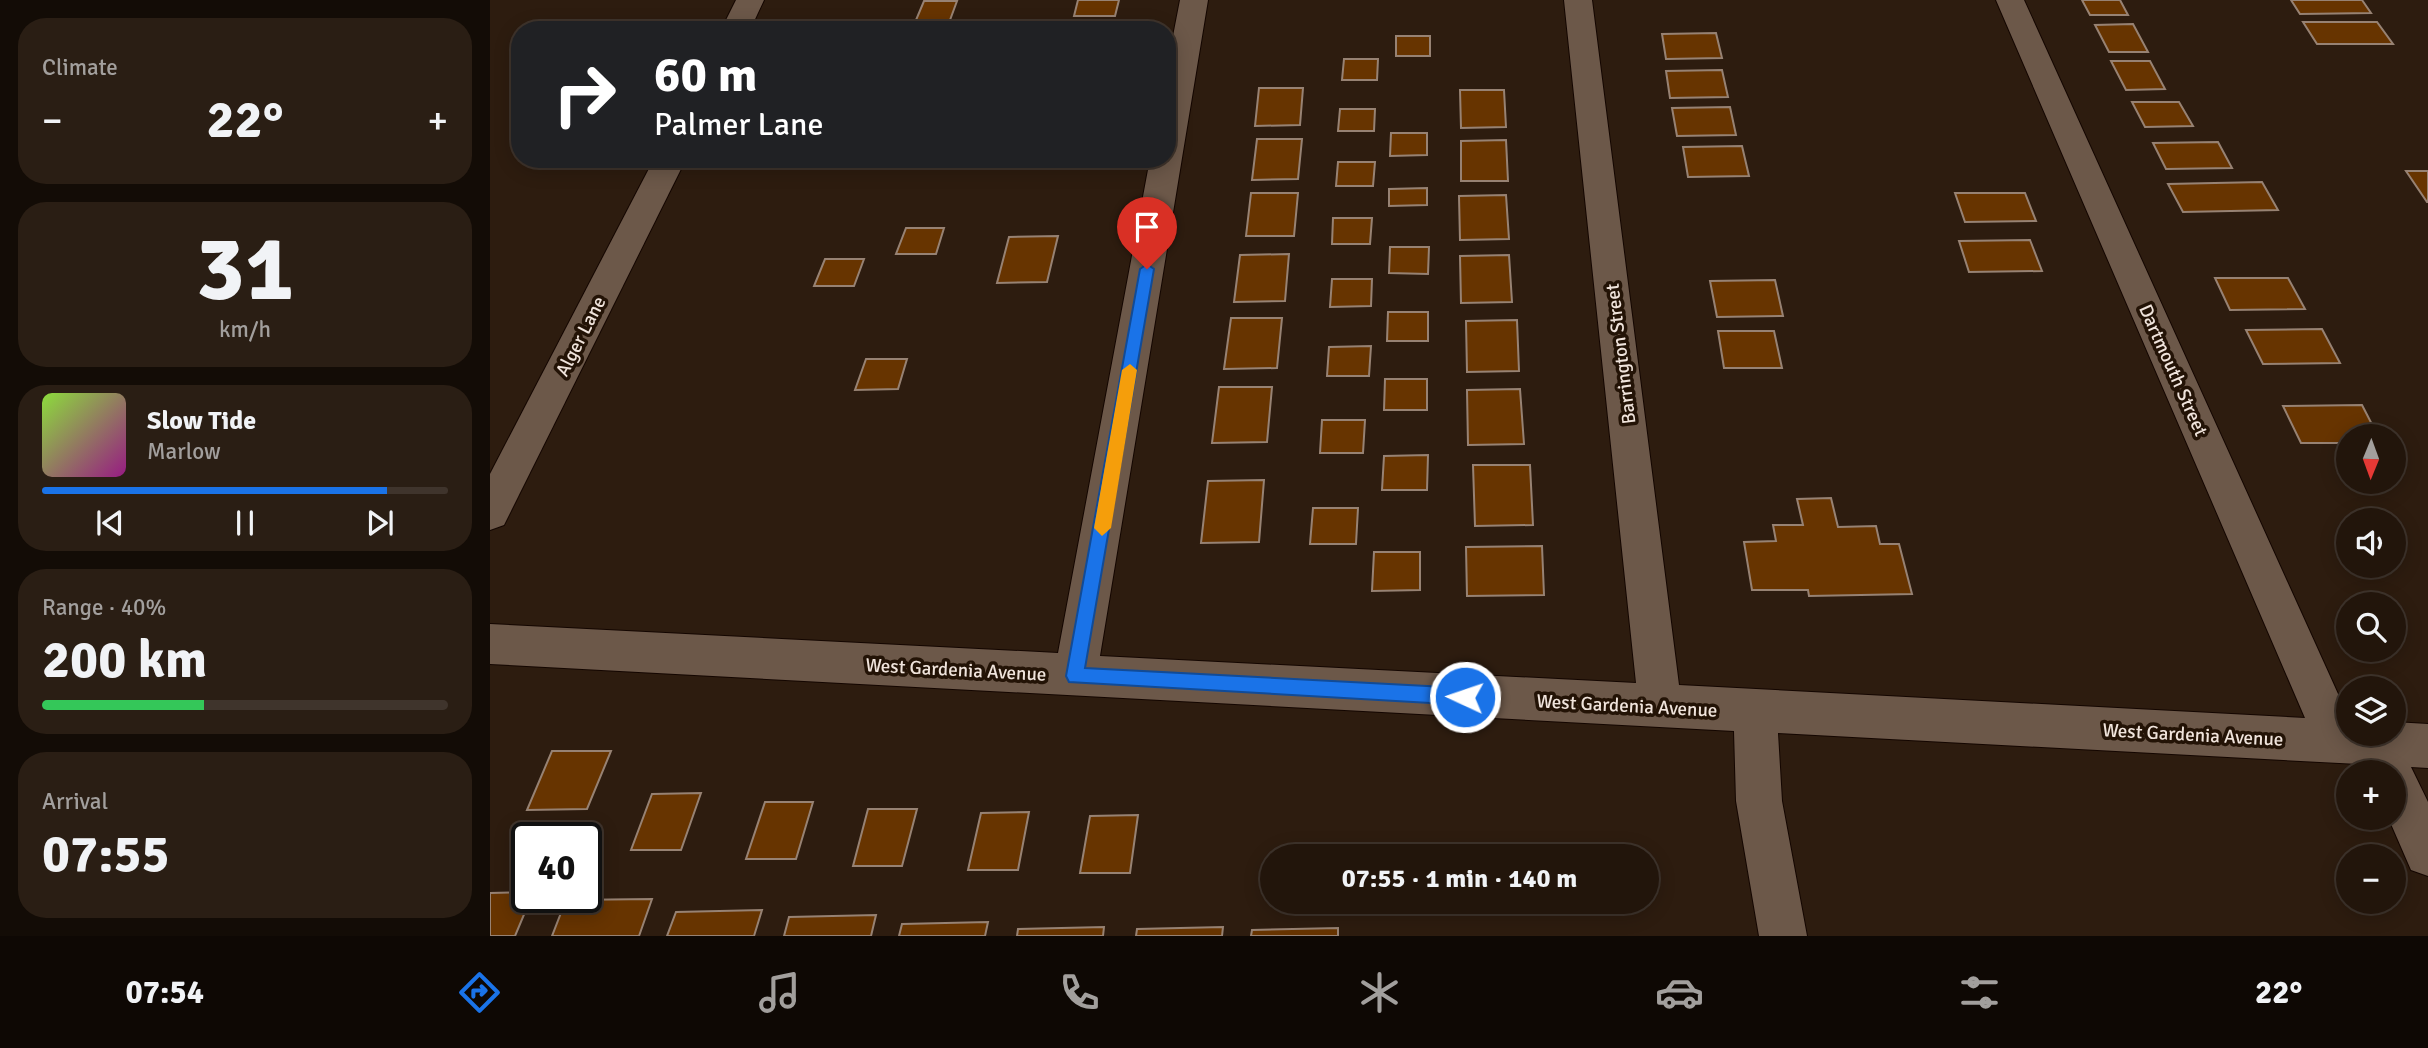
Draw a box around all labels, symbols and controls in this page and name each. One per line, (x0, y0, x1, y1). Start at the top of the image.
text: 60 m (654, 45, 757, 105)
icon: right (539, 49, 630, 140)
text: Climate (42, 53, 118, 82)
text: 22° (207, 88, 283, 152)
text: − (42, 97, 63, 144)
text: + (427, 97, 448, 144)
text: Palmer Lane (654, 105, 824, 144)
pin (1117, 197, 1177, 269)
icon: arrive (1128, 208, 1166, 246)
text: 31 (196, 213, 294, 326)
street label: Barrington Street (1600, 282, 1642, 426)
street label: Alger Lane (550, 292, 611, 381)
street label: Dartmouth Street (2133, 301, 2213, 440)
text: km/h (219, 315, 271, 344)
text: Slow Tide (147, 405, 256, 437)
north arrow (2336, 424, 2406, 494)
map controls (2336, 424, 2406, 914)
text: Marlow (147, 437, 221, 466)
icon: previous (91, 504, 129, 542)
icon: pause (226, 504, 264, 542)
icon: next (361, 504, 399, 542)
button: sound (2336, 508, 2406, 578)
button: search (2336, 592, 2406, 662)
text: Range · 40% (42, 593, 166, 622)
text: 200 km (42, 628, 207, 692)
street label: West Gardenia Avenue (865, 653, 1047, 687)
position arrow (1428, 660, 1502, 734)
button: layers (2336, 676, 2406, 746)
street label: West Gardenia Avenue (1536, 689, 1718, 723)
street label: West Gardenia Avenue (2102, 718, 2284, 752)
button: + (2336, 760, 2406, 830)
text: Arrival (42, 787, 108, 816)
text: 07:55 (42, 822, 170, 886)
speed limit sign: 40 (511, 822, 602, 913)
button: − (2336, 844, 2406, 914)
text: 07:55 · 1 min · 140 m (1342, 863, 1577, 895)
icon: directions (455, 968, 504, 1017)
icon: music (755, 968, 804, 1017)
icon: phone (1055, 968, 1104, 1017)
icon: climate (1355, 968, 1404, 1017)
icon: car (1655, 968, 1704, 1017)
icon: filters (1955, 968, 2004, 1017)
text: 07:54 (126, 973, 204, 1012)
text: 22° (2255, 973, 2302, 1012)

